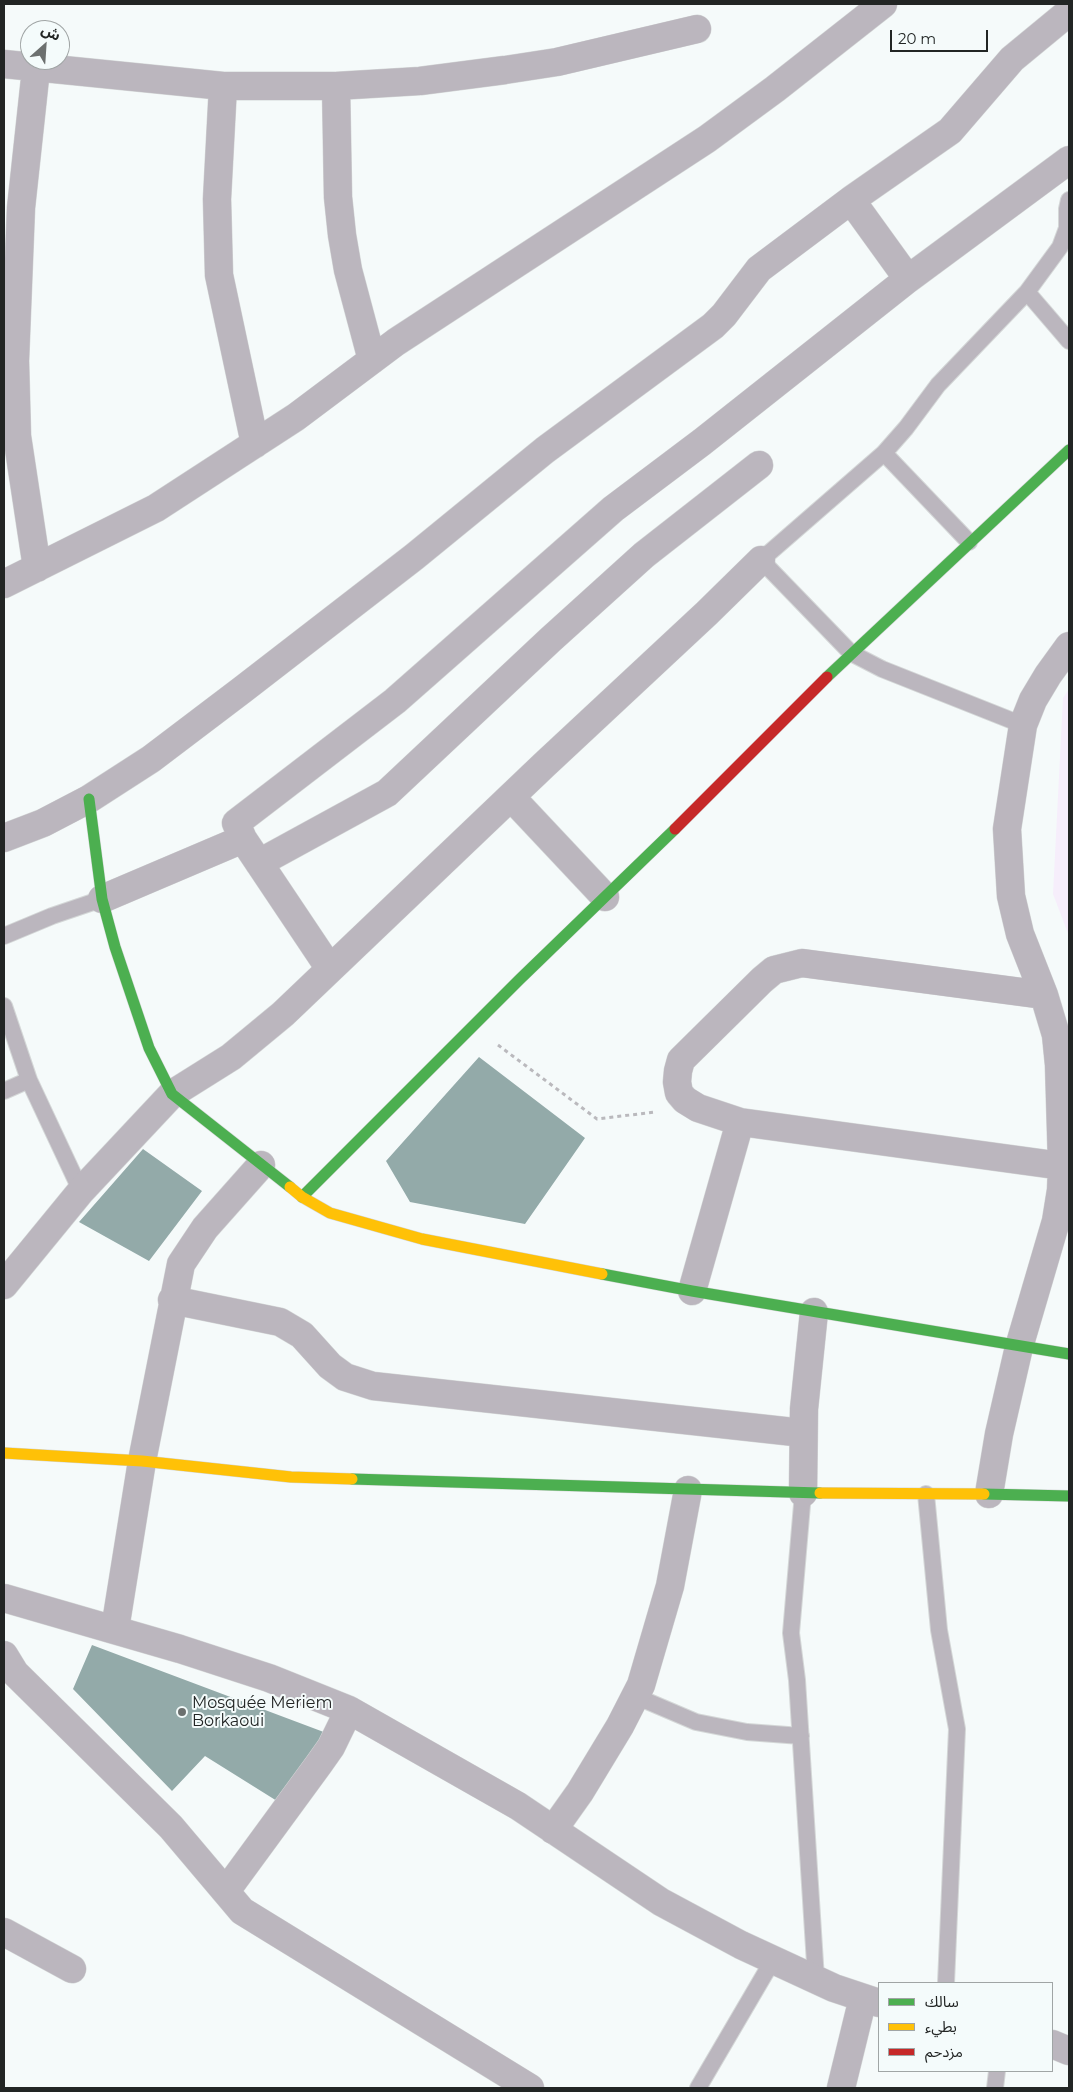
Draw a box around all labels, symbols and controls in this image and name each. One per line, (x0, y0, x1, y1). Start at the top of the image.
north arrow (20, 20, 70, 70)
text: ش (39, 20, 64, 45)
scale bar (893, 20, 990, 52)
text: 20 m (898, 29, 936, 48)
place label: Mosquée Meriem Borkaoui (192, 1693, 332, 1731)
marker: Mosquée Meriem Borkaoui (176, 1706, 188, 1718)
legend (878, 1982, 1053, 2072)
text: سالك (925, 1992, 959, 2011)
text: بطيء (925, 2017, 957, 2036)
text: مزدحم (925, 2042, 963, 2061)

